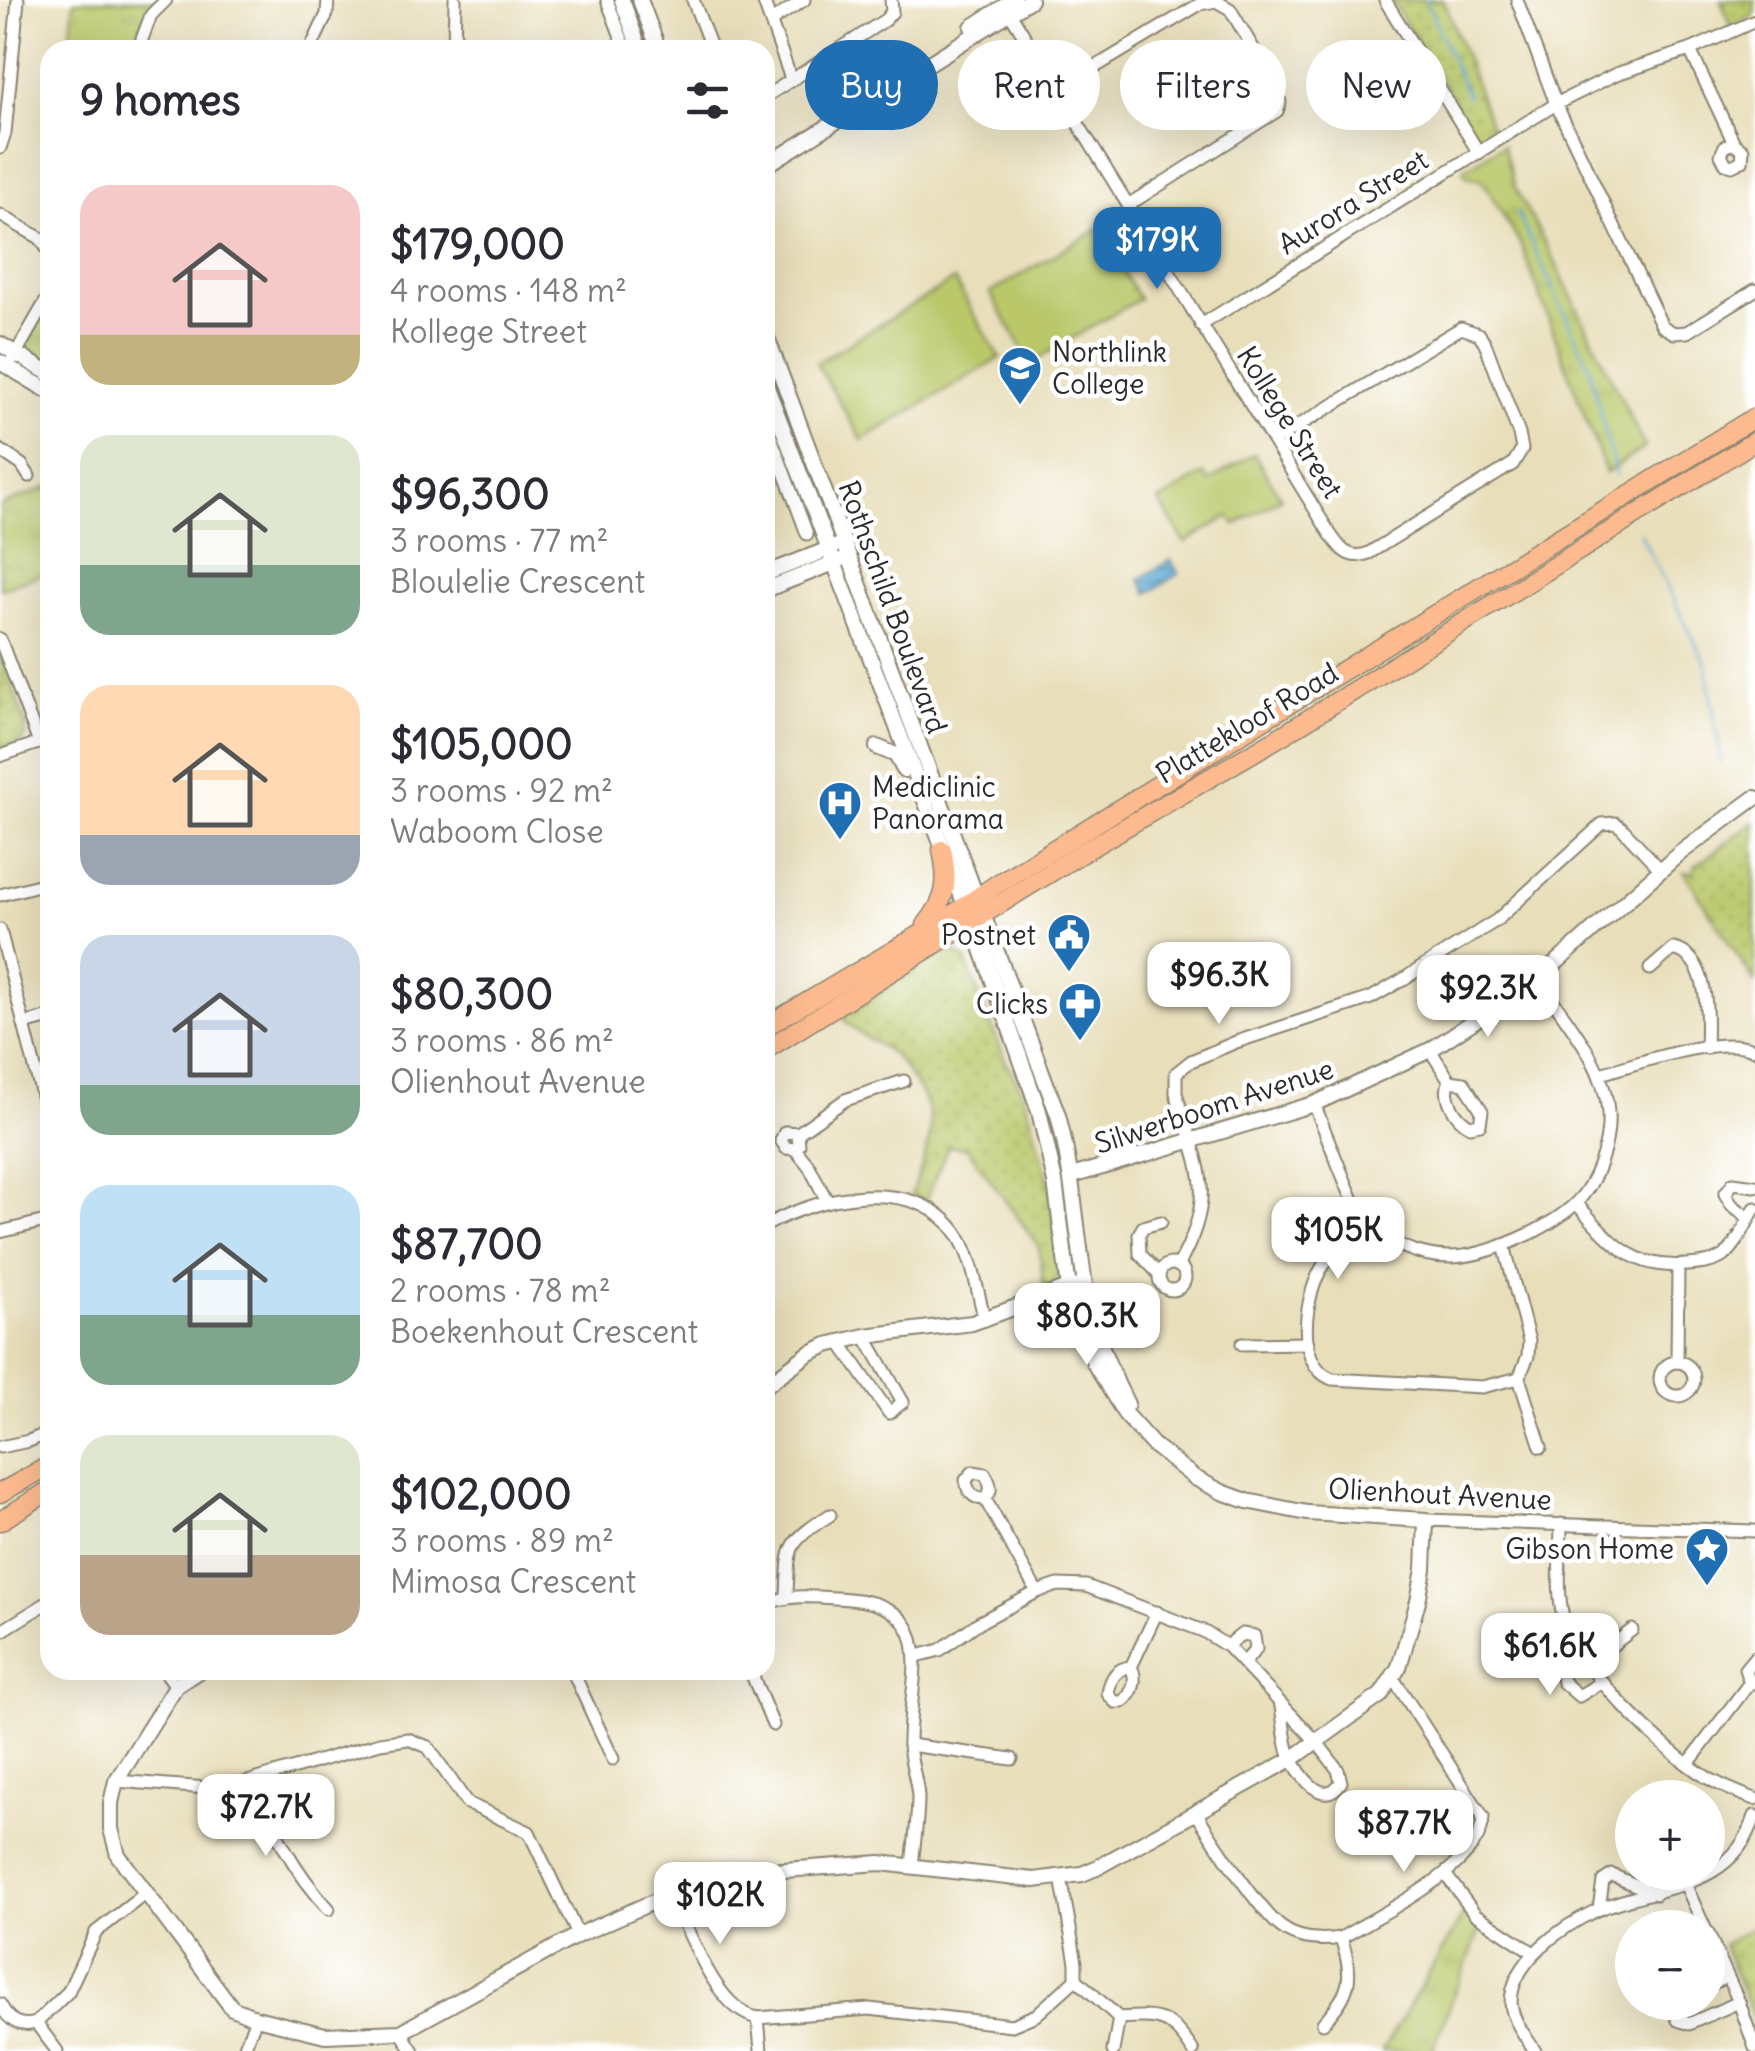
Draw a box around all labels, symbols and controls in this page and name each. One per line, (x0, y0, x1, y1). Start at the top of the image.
chip: Buy (805, 40, 938, 130)
chip: Rent (958, 40, 1100, 130)
chip: Filters (1120, 40, 1286, 130)
chip: New (1306, 40, 1446, 130)
icon: filters (680, 73, 735, 128)
text: 9 homes (80, 74, 241, 126)
street label: Aurora Street (1271, 142, 1435, 262)
pin: $179K (1087, 207, 1227, 292)
text: $179,000 (390, 218, 565, 270)
text: $179K (1115, 219, 1199, 260)
icon: home (160, 225, 280, 345)
text: 4 rooms · 148 m² (390, 270, 627, 311)
text: Kollege Street (390, 311, 587, 352)
place label: Northlink College (1052, 334, 1167, 402)
street label: Kollege Street (1229, 339, 1351, 505)
school or university icon: Northlink College (997, 345, 1043, 406)
text: $96,300 (390, 468, 550, 520)
icon: home (160, 475, 280, 595)
street label: Rothschild Boulevard (831, 476, 955, 738)
text: 3 rooms · 77 m² (390, 520, 609, 561)
text: Bloulelie Crescent (390, 561, 645, 602)
street label: Plattekloof Road (1149, 654, 1345, 792)
text: $105,000 (390, 718, 573, 770)
icon: home (160, 725, 280, 845)
place label: Mediclinic Panorama (872, 769, 1004, 837)
text: 3 rooms · 92 m² (390, 770, 613, 811)
hospital icon: Mediclinic Panorama (817, 780, 863, 841)
text: Waboom Close (390, 811, 604, 852)
public building icon: Postnet (1046, 912, 1092, 973)
place label: Postnet (941, 917, 1036, 953)
pin: $96.3K (1138, 942, 1300, 1027)
text: $96.3K (1169, 954, 1269, 995)
pin: $92.3K (1407, 955, 1569, 1040)
text: $92.3K (1439, 967, 1537, 1008)
text: $80,300 (390, 968, 553, 1020)
icon: home (160, 975, 280, 1095)
pharmacy icon: Clicks (1057, 981, 1103, 1042)
place label: Clicks (976, 986, 1048, 1022)
text: 3 rooms · 86 m² (390, 1020, 614, 1061)
street label: Silwerboom Avenue (1090, 1050, 1338, 1162)
text: Olienhout Avenue (390, 1061, 646, 1102)
pin: $105K (1268, 1197, 1408, 1282)
text: $105K (1293, 1209, 1383, 1250)
text: $87,700 (390, 1218, 543, 1270)
icon: home (160, 1225, 280, 1345)
text: 2 rooms · 78 m² (390, 1270, 611, 1311)
pin: $80.3K (1006, 1283, 1168, 1368)
text: $80.3K (1036, 1295, 1138, 1336)
text: Boekenhout Crescent (390, 1311, 698, 1352)
text: $102,000 (390, 1468, 572, 1520)
street label: Olienhout Avenue (1327, 1470, 1553, 1518)
icon: home (160, 1475, 280, 1595)
text: 3 rooms · 89 m² (390, 1520, 614, 1561)
place icon: Gibson Home (1684, 1526, 1730, 1587)
place label: Gibson Home (1505, 1531, 1674, 1567)
text: Mimosa Crescent (390, 1561, 636, 1602)
pin: $61.6K (1469, 1613, 1631, 1698)
text: $61.6K (1503, 1625, 1597, 1666)
pin: $72.7K (185, 1774, 347, 1859)
map controls (1615, 1780, 1725, 2020)
button: + (1615, 1780, 1725, 1890)
text: $72.7K (219, 1786, 313, 1827)
pin: $87.7K (1323, 1790, 1485, 1875)
text: $87.7K (1357, 1802, 1451, 1843)
pin: $102K (650, 1862, 790, 1947)
text: $102K (676, 1874, 764, 1915)
button: − (1615, 1910, 1725, 2020)

